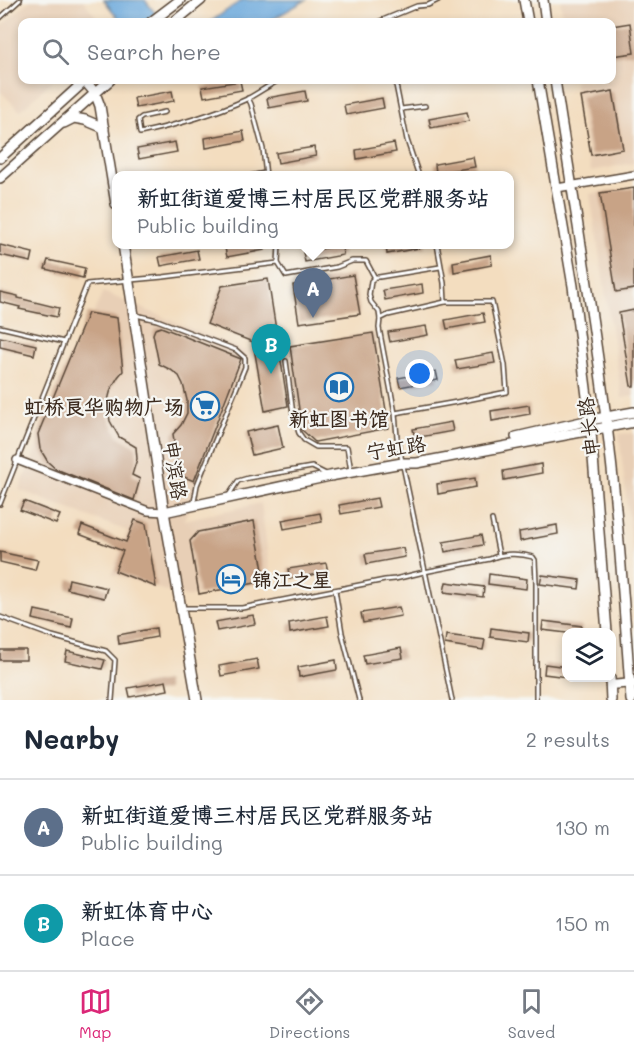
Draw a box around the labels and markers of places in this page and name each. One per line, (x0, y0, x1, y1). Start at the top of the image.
pin: A (294, 268, 332, 318)
pin: B (252, 324, 290, 374)
library icon: 新虹图书馆 (323, 371, 355, 403)
supermarket icon: 虹桥良华购物广场 (189, 390, 221, 422)
place label: 虹桥良华购物广场 (24, 393, 184, 419)
place label: 新虹图书馆 (289, 405, 389, 431)
hotel icon: 锦江之星 (215, 563, 247, 595)
place label: 锦江之星 (252, 566, 332, 592)

